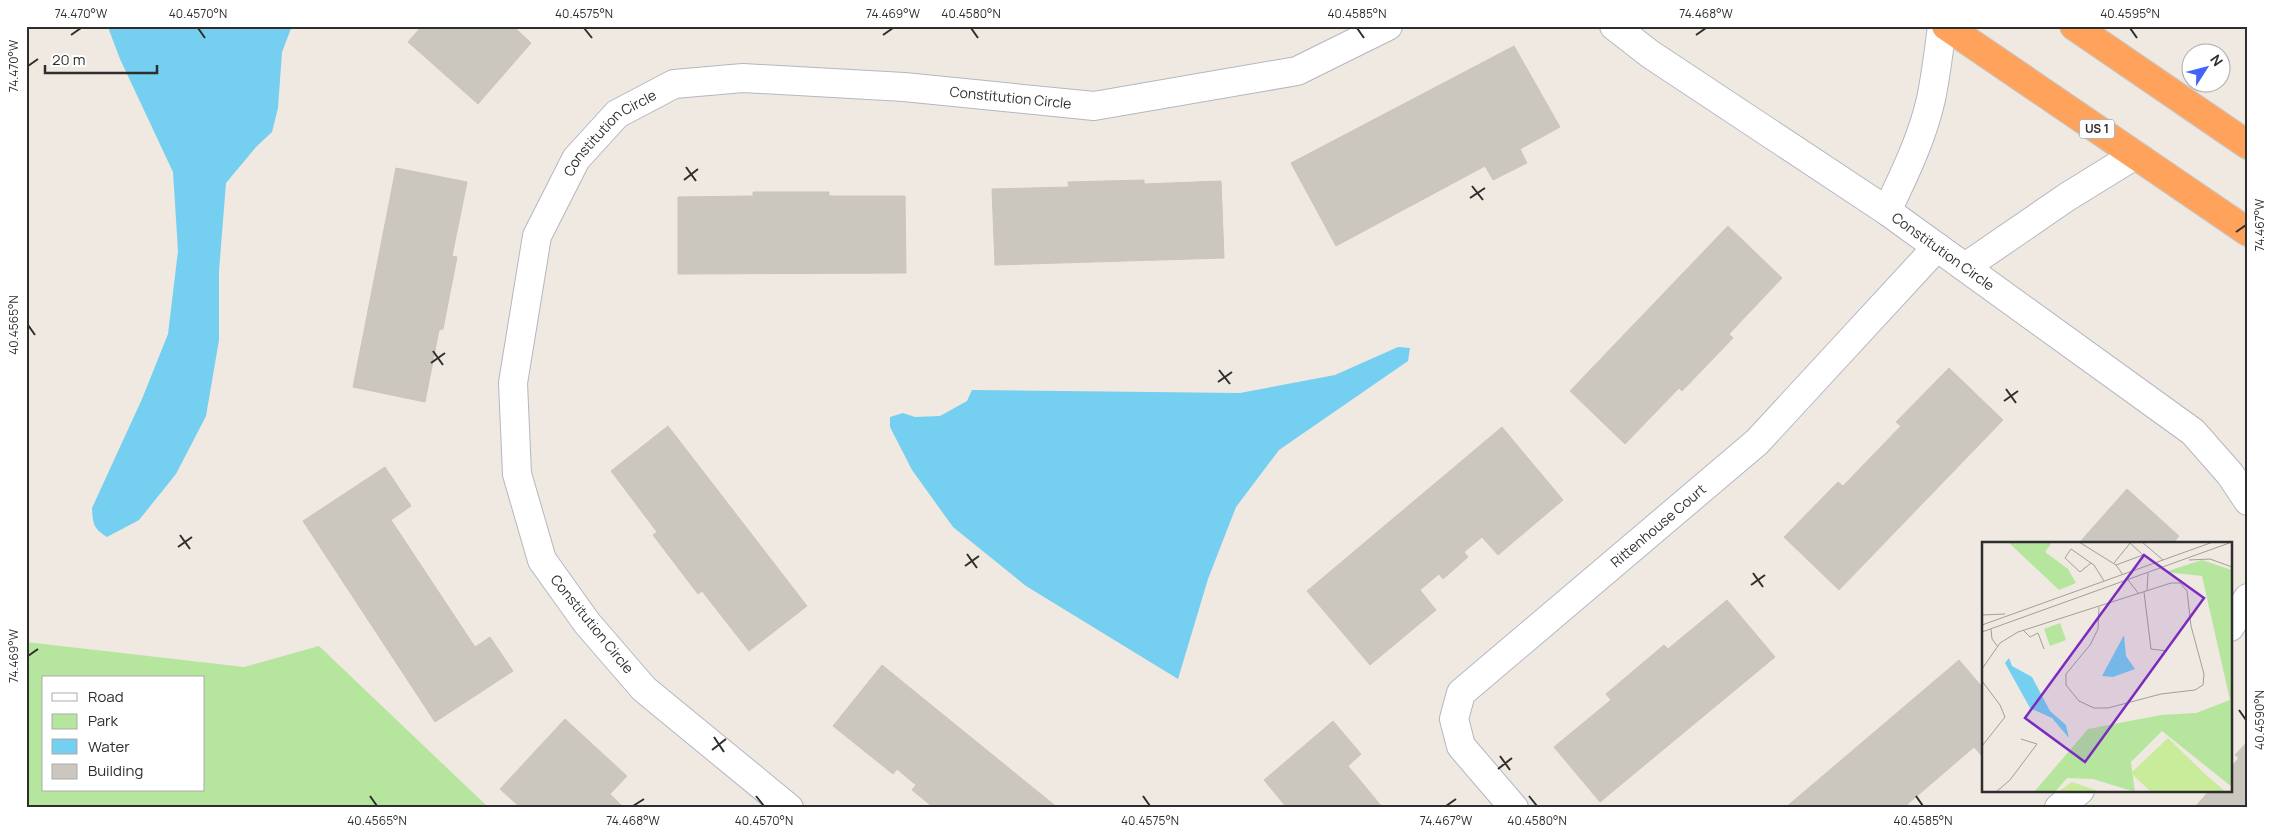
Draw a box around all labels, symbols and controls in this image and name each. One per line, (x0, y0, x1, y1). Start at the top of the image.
text: 74.470°W (55, 5, 108, 22)
text: 40.4570°N (169, 5, 227, 22)
text: 40.4575°N (555, 5, 613, 22)
text: 74.469°W (866, 5, 921, 22)
text: 40.4580°N (941, 5, 1001, 22)
text: 40.4585°N (1328, 5, 1386, 22)
text: 74.468°W (1679, 5, 1734, 22)
text: 40.4595°N (2100, 5, 2160, 22)
text: 74.470°W (5, 39, 22, 92)
scale bar (45, 42, 158, 74)
north arrow (2182, 42, 2232, 92)
text: 20 m (52, 49, 85, 70)
text: N (2206, 50, 2228, 70)
street label: Constitution Circle (949, 82, 1072, 113)
street label: Constitution Circle (559, 85, 659, 179)
road number: US 1 (2080, 120, 2114, 138)
text: 74.467°W (2251, 198, 2268, 251)
street label: Constitution Circle (1888, 208, 1998, 295)
text: 40.4565°N (5, 295, 22, 355)
street label: Rittenhouse Court (1606, 479, 1710, 571)
inset map (1982, 542, 2232, 792)
street label: Constitution Circle (547, 570, 638, 677)
text: 74.469°W (5, 628, 22, 683)
legend (42, 676, 205, 792)
text: Road (88, 686, 124, 707)
text: 40.4590°N (2251, 690, 2268, 750)
text: Park (88, 710, 118, 731)
text: Water (88, 736, 130, 757)
text: Building (88, 760, 143, 781)
text: 40.4565°N (347, 812, 407, 829)
text: 74.468°W (606, 812, 661, 829)
text: 40.4570°N (735, 812, 793, 829)
text: 40.4575°N (1121, 812, 1179, 829)
text: 74.467°W (1420, 812, 1473, 829)
text: 40.4580°N (1507, 812, 1567, 829)
text: 40.4585°N (1894, 812, 1952, 829)

